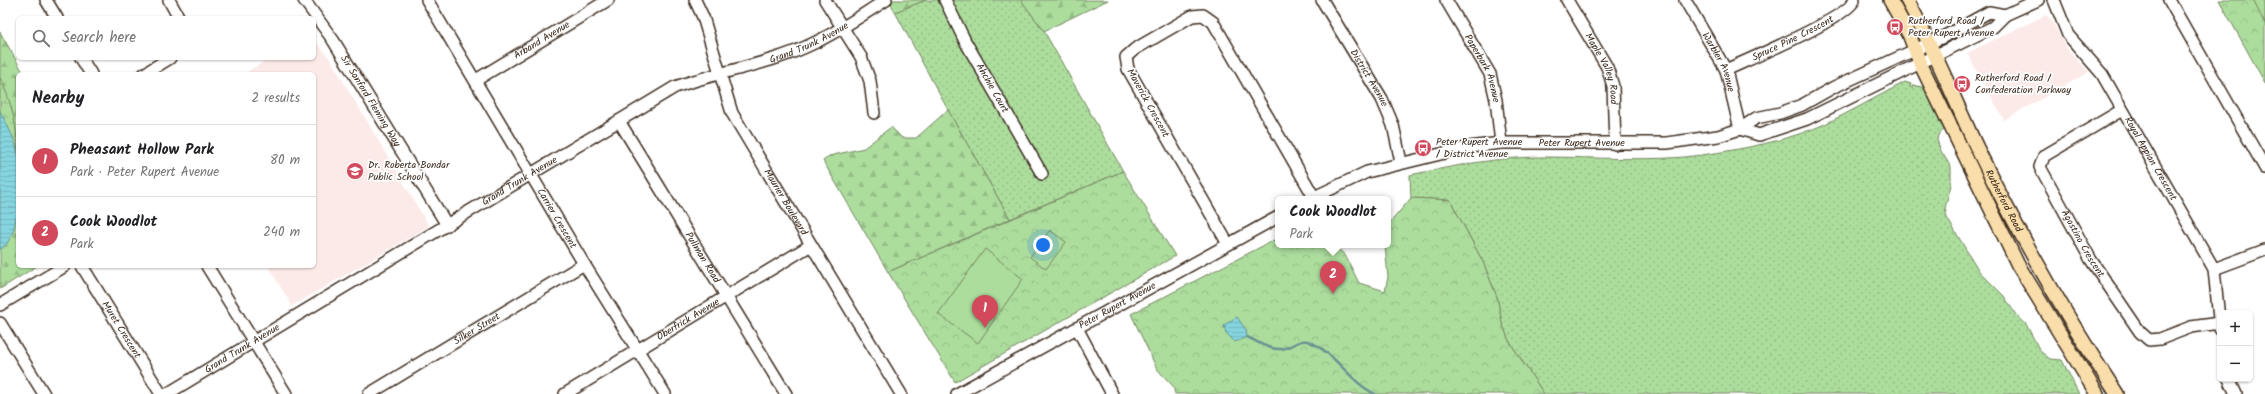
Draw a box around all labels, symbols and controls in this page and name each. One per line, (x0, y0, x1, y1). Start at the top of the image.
street label: Spruce Pine Crescent (1749, 11, 1837, 65)
place label: Rutherford Road / Peter Rupert Avenue (1908, 13, 1995, 41)
search box (16, 16, 316, 60)
street label: Arband Avenue (511, 17, 573, 63)
street label: Grand Trunk Avenue (768, 17, 852, 68)
bus stop icon: Rutherford Road / Peter Rupert Avenue (1885, 17, 1905, 37)
text: Search here (62, 26, 136, 50)
icon: search (30, 27, 52, 49)
street label: Warbler Avenue (1698, 29, 1739, 94)
street label: Maple Valley Road (1580, 30, 1622, 106)
street label: Paperbark Avenue (1460, 31, 1504, 104)
street label: District Avenue (1346, 46, 1392, 109)
street label: Sir Sanford Fleming Way (336, 52, 405, 150)
street label: Ahchie Court (972, 60, 1013, 116)
street label: Maverick Crescent (1122, 66, 1174, 140)
place label: Rutherford Road / Confederation Parkway (1975, 70, 2071, 98)
bus stop icon: Rutherford Road / Confederation Parkway (1952, 74, 1972, 94)
text: Nearby (32, 85, 84, 112)
text: 2 results (252, 88, 300, 109)
street label: Royal Appian Crescent (2120, 114, 2181, 204)
place label: Peter Rupert Avenue / District Avenue (1436, 134, 1523, 162)
street label: Peter Rupert Avenue (1539, 135, 1625, 151)
text: Pheasant Hollow Park (70, 138, 214, 162)
bus stop icon: Peter Rupert Avenue / District Avenue (1413, 138, 1433, 158)
text: 1 (43, 150, 47, 171)
text: 80 m (270, 150, 300, 171)
street label: Grand Trunk Avenue (479, 152, 561, 210)
place label: Dr. Roberta Bondar Public School (368, 157, 450, 185)
school or university icon: Dr. Roberta Bondar Public School (345, 161, 365, 181)
text: Park · Peter Rupert Avenue (70, 162, 219, 183)
street label: Maurier Boulevard (759, 166, 812, 239)
street label: Rutherford Road (1981, 167, 2027, 236)
street label: Carrier Crescent (533, 185, 581, 252)
popup (1275, 196, 1391, 248)
text: Cook Woodlot (1289, 200, 1377, 224)
street label: Agostino Crescent (2057, 207, 2109, 281)
text: Cook Woodlot (70, 210, 157, 234)
text: 2 (41, 222, 49, 243)
text: 240 m (263, 222, 300, 243)
text: Park (1289, 224, 1313, 245)
street label: Pullman Road (681, 229, 725, 287)
text: Park (70, 234, 94, 255)
your location (1033, 235, 1053, 255)
pin: 2 (1320, 261, 1346, 294)
street label: Peter Rupert Avenue (1076, 278, 1159, 333)
street label: Oberfrick Avenue (654, 294, 723, 345)
pin: 1 (972, 295, 998, 328)
street label: Muret Crescent (98, 298, 145, 362)
street label: Silker Street (450, 308, 503, 349)
map controls (2217, 310, 2253, 382)
button: + (2217, 310, 2253, 346)
street label: Grand Trunk Avenue (202, 319, 283, 377)
button: − (2217, 346, 2253, 382)

